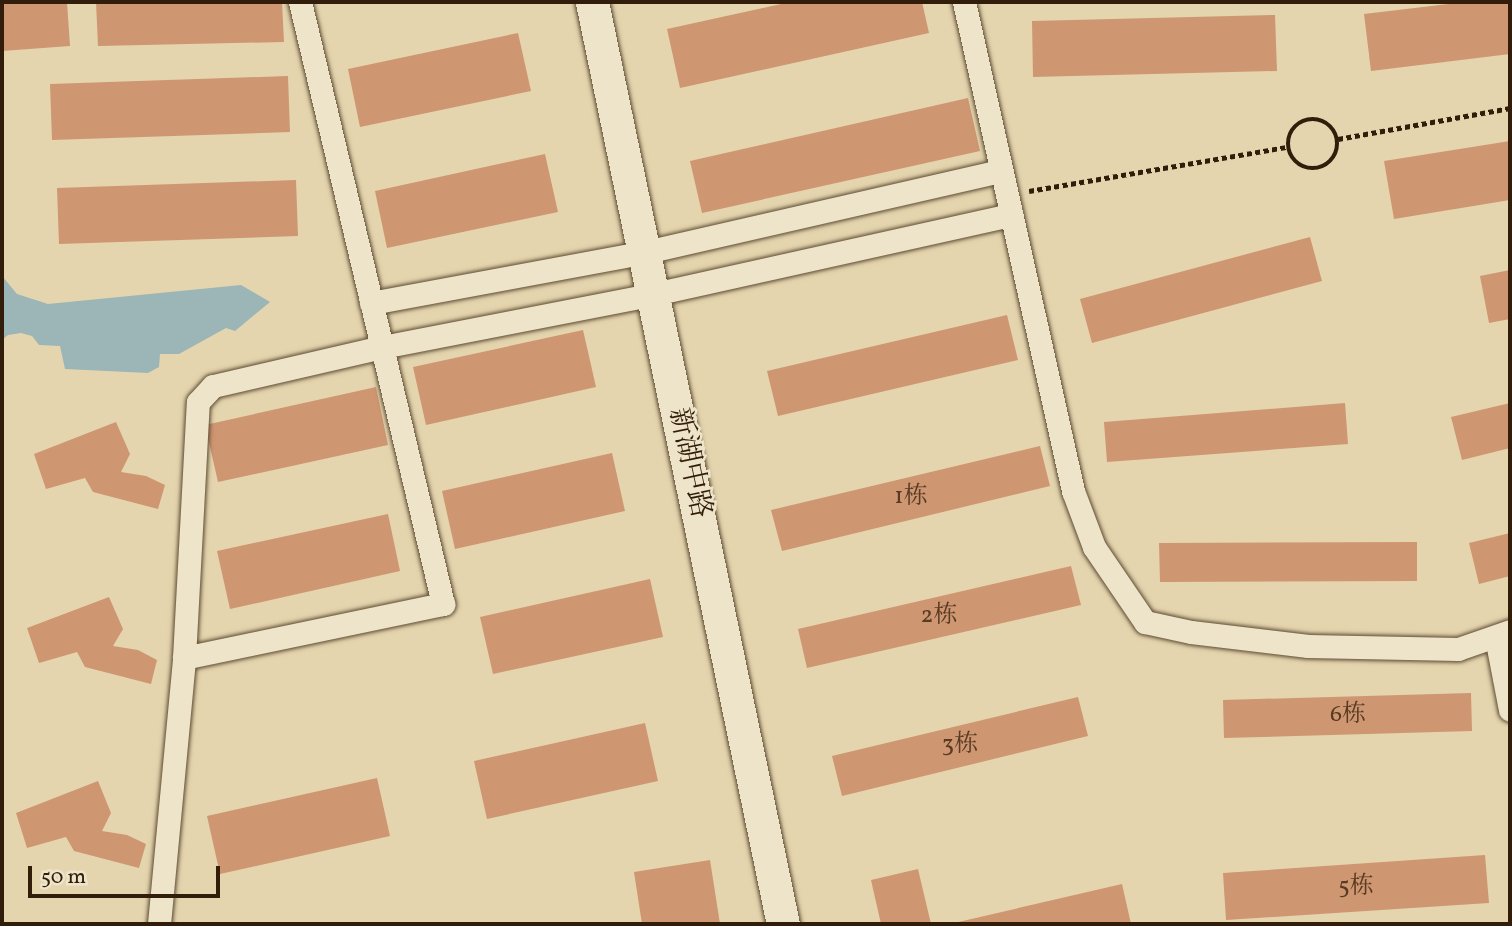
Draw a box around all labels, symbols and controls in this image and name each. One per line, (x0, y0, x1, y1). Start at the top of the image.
street label: 新湖中路 (661, 405, 717, 521)
house number: 1栋 (894, 484, 928, 512)
house number: 2栋 (921, 603, 957, 631)
house number: 6栋 (1330, 702, 1366, 730)
house number: 3栋 (942, 732, 978, 760)
scale bar (32, 852, 224, 896)
text: 50 m (41, 863, 86, 892)
house number: 5栋 (1338, 874, 1374, 902)

